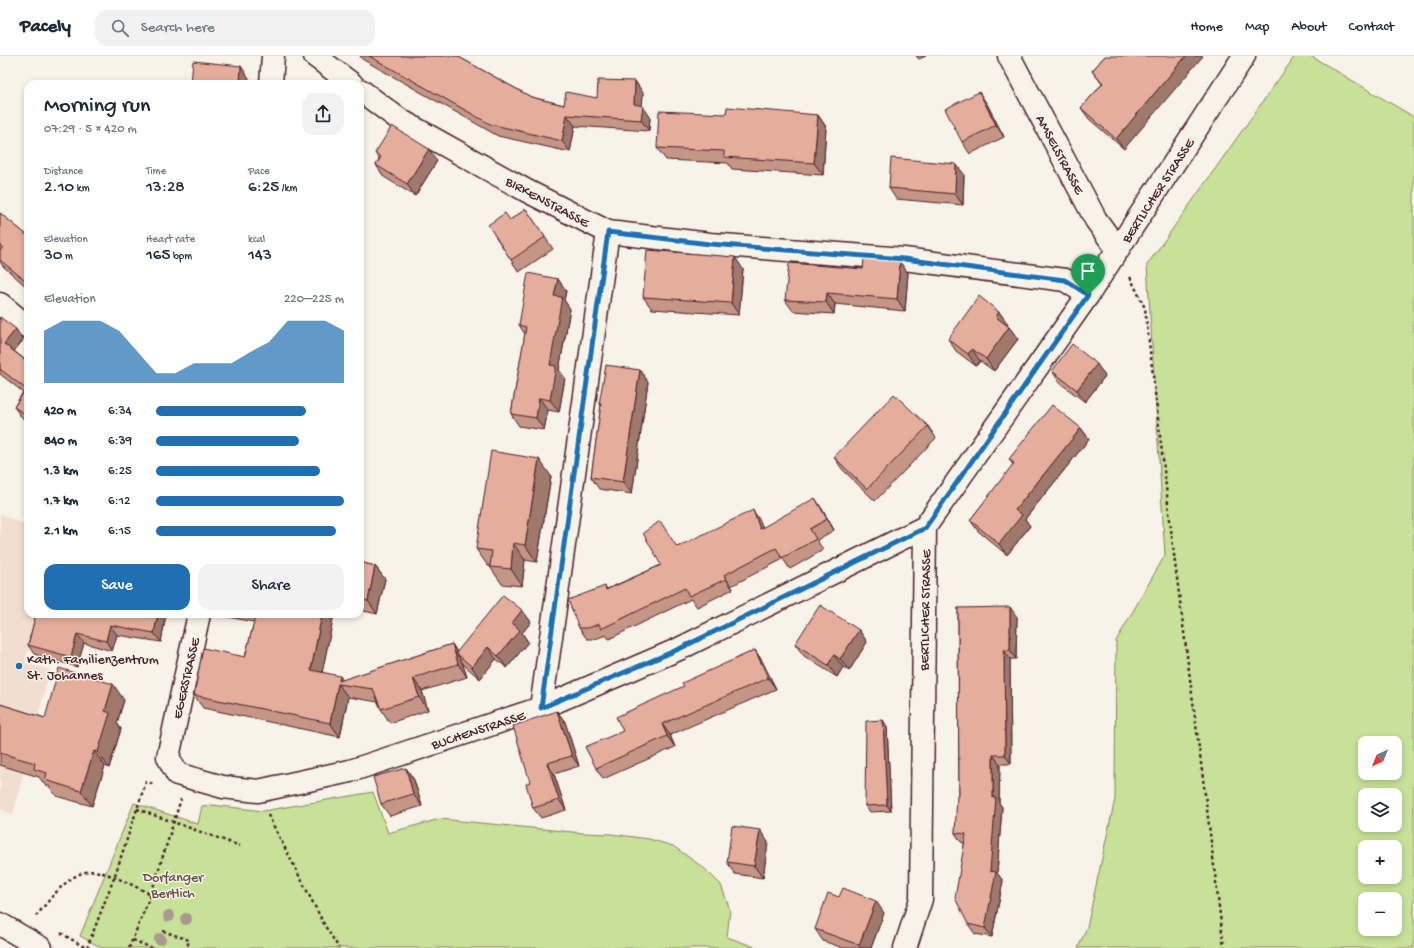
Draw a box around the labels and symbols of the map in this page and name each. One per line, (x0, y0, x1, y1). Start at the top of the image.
street label: AMSELSTRASSE (1031, 113, 1087, 199)
street label: BERTLICHER STRASSE (1118, 135, 1200, 248)
street label: BIRKENSTRASSE (501, 173, 593, 233)
pin (1071, 254, 1105, 295)
street label: BERTLICHER STRASSE (917, 548, 936, 672)
street label: EGERSTRASSE (170, 635, 205, 721)
place label: Kath. Familienzentrum St. Johannes (27, 652, 159, 685)
marker: Kath. Familienzentrum St. Johannes (14, 661, 24, 671)
street label: BUCHENSTRASSE (429, 708, 529, 755)
north arrow (1358, 736, 1402, 780)
park label: Dorfanger Bertlich (142, 870, 204, 903)

